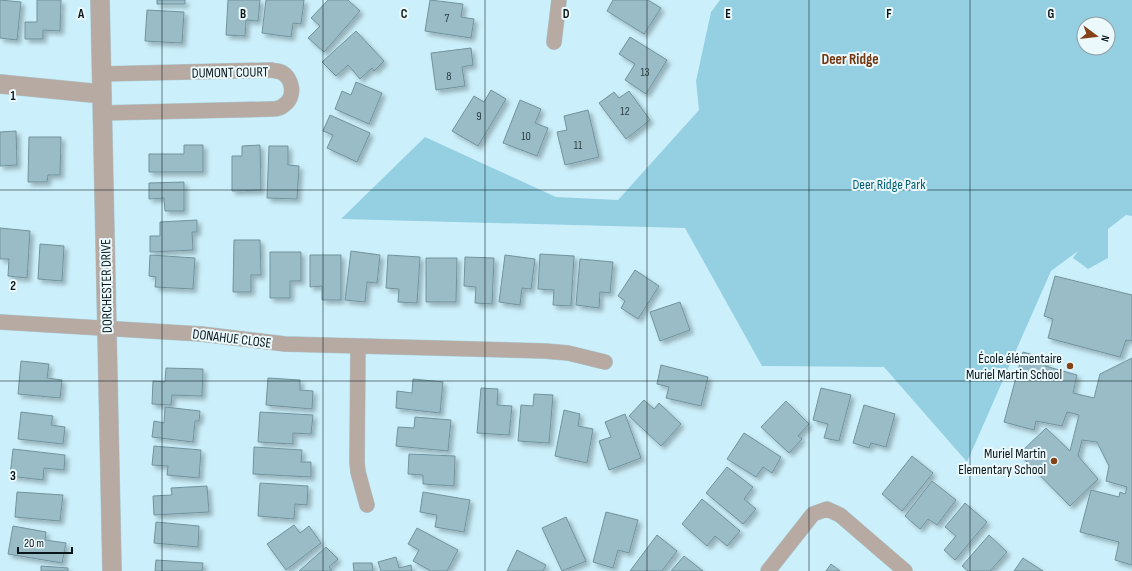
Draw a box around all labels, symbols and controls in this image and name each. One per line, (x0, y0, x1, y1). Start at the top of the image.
text: A (77, 6, 85, 22)
text: B (240, 6, 246, 22)
text: C (401, 6, 408, 22)
text: D (563, 6, 570, 22)
text: E (725, 6, 731, 22)
text: F (886, 6, 892, 22)
text: G (1048, 6, 1055, 22)
house number: 7 (445, 11, 450, 26)
north arrow (1076, 16, 1116, 56)
text: N (1098, 34, 1112, 43)
district label: Deer Ridge (821, 50, 879, 69)
street label: DUMONT COURT (192, 63, 269, 82)
house number: 13 (640, 65, 650, 80)
house number: 8 (446, 69, 452, 84)
text: 1 (10, 88, 16, 104)
house number: 12 (620, 104, 630, 119)
house number: 9 (476, 109, 482, 124)
house number: 10 (521, 129, 531, 144)
house number: 11 (574, 138, 583, 153)
park label: Deer Ridge Park (852, 176, 926, 193)
street label: DORCHESTER DRIVE (97, 239, 116, 333)
text: 2 (10, 278, 16, 294)
street label: DONAHUE CLOSE (192, 325, 273, 352)
place label: École élémentaire Muriel Martin School (966, 350, 1062, 383)
marker: École élémentaire Muriel Martin School (1065, 361, 1075, 371)
place label: Muriel Martin Elementary School (958, 445, 1046, 478)
marker: Muriel Martin Elementary School (1049, 456, 1059, 466)
text: 3 (10, 468, 16, 484)
scale bar (18, 529, 72, 555)
text: 20 m (24, 536, 44, 551)

